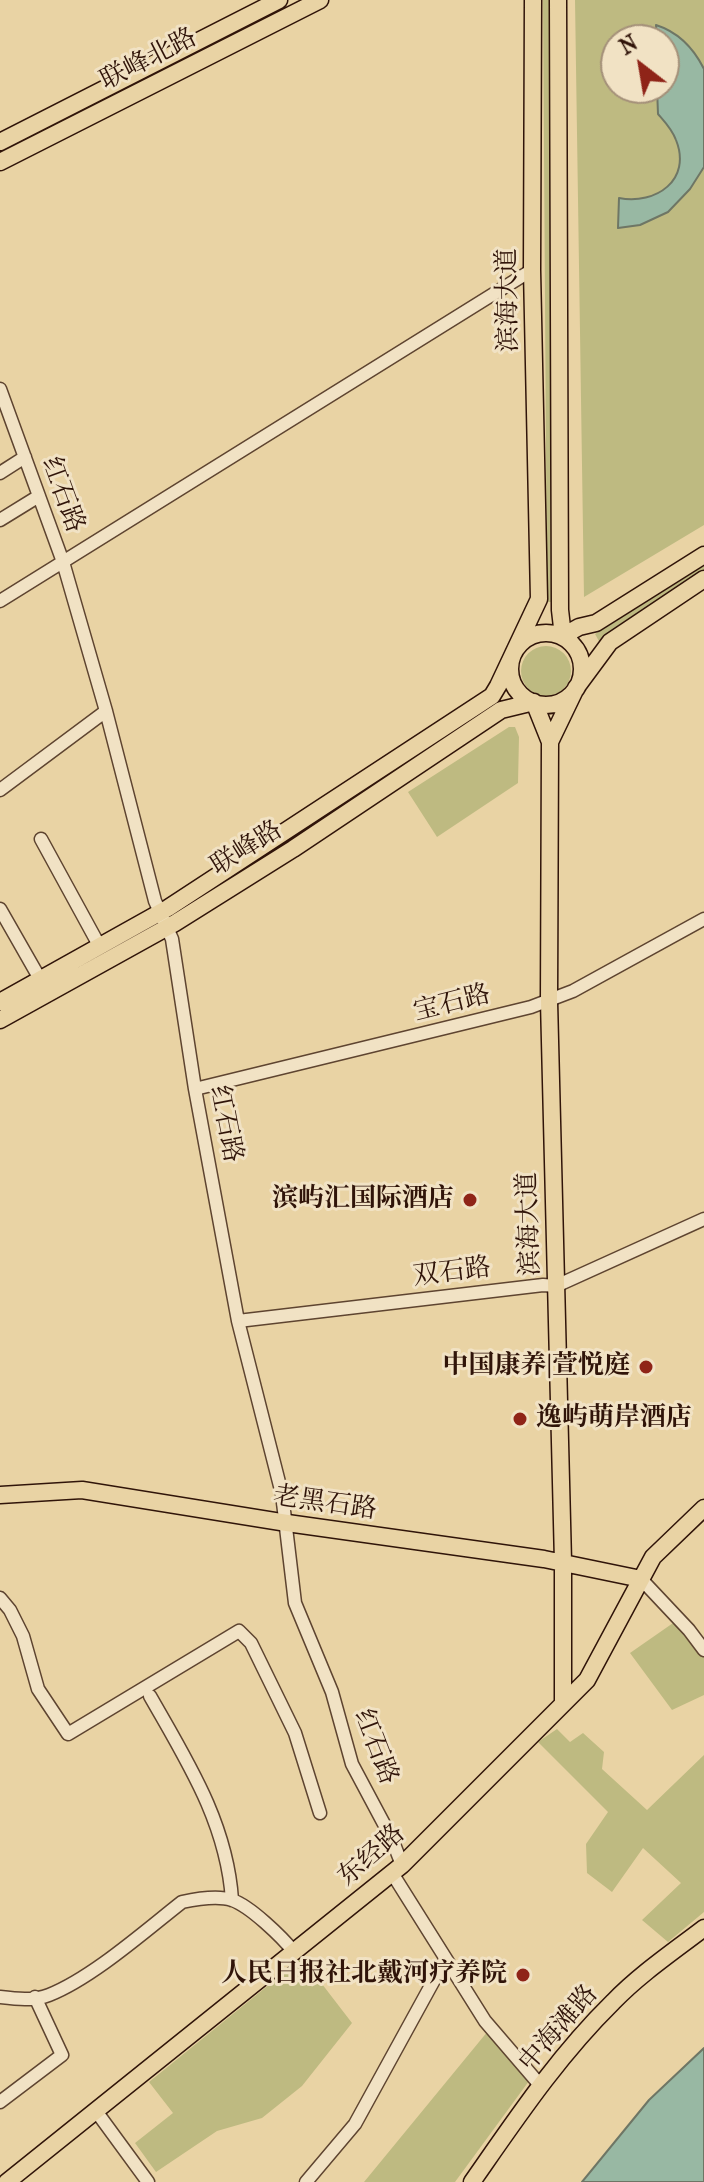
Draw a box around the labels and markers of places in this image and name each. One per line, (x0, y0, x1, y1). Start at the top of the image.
place label: 滨屿汇国际酒店 (272, 1184, 454, 1216)
marker: 滨屿汇国际酒店 (461, 1191, 479, 1209)
place label: 中国康养|萱悦庭 (442, 1351, 630, 1383)
marker: 中国康养|萱悦庭 (637, 1358, 655, 1376)
place label: 逸屿萌岸酒店 (536, 1403, 692, 1435)
marker: 逸屿萌岸酒店 (511, 1410, 529, 1428)
place label: 人民日报社北戴河疗养院 (221, 1959, 507, 1991)
marker: 人民日报社北戴河疗养院 (514, 1966, 532, 1984)

